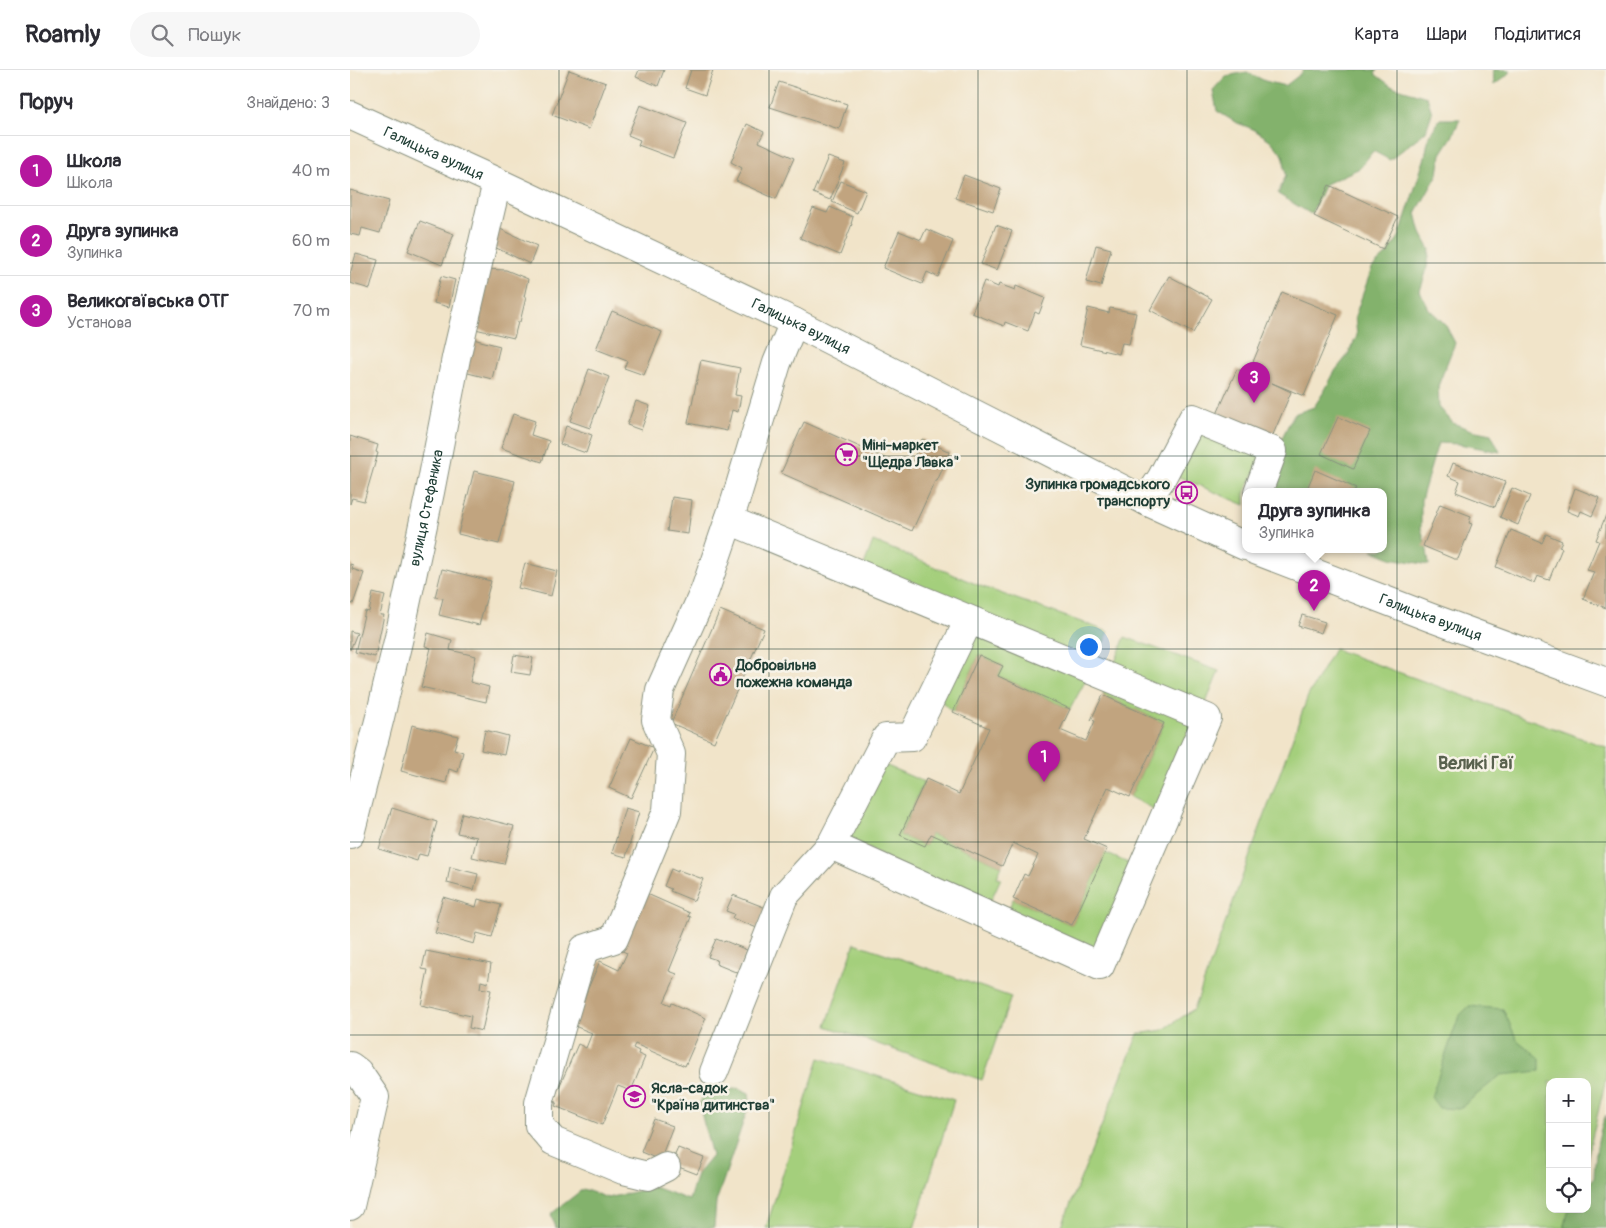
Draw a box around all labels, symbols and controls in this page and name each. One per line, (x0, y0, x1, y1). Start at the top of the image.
search box (130, 12, 480, 57)
text: Roamly (25, 20, 100, 49)
icon: search (148, 21, 176, 49)
text: Пошук (188, 23, 241, 47)
text: Карта (1354, 23, 1399, 46)
text: Шари (1427, 23, 1466, 46)
text: Поділитися (1494, 23, 1581, 46)
text: Поруч (20, 89, 73, 116)
text: Знайдено: 3 (247, 93, 330, 113)
street label: Галицька вулиця (381, 122, 487, 184)
text: Школа (67, 149, 121, 173)
text: 1 (33, 161, 39, 181)
text: 40 m (292, 161, 330, 181)
text: Школа (67, 173, 113, 193)
text: Друга зупинка (67, 219, 178, 243)
text: 2 (32, 231, 40, 251)
text: 60 m (292, 231, 330, 251)
text: Зупинка (67, 243, 122, 263)
text: Великогаївська ОТГ (67, 289, 230, 313)
street label: Галицька вулиця (748, 294, 854, 359)
text: 3 (32, 301, 40, 321)
text: 70 m (293, 301, 330, 321)
text: Установа (67, 313, 132, 333)
pin: 3 (1238, 362, 1270, 403)
place label: Міні-маркет "Щедра Лавка" (862, 436, 959, 472)
supermarket icon: Міні-маркет "Щедра Лавка" (834, 442, 858, 466)
street label: вулиця Стефаника (405, 448, 448, 568)
place label: Зупинка громадського транспорту (1025, 475, 1171, 511)
bus stop icon: Зупинка громадського транспорту (1174, 481, 1198, 505)
popup (1242, 488, 1387, 553)
text: Друга зупинка (1259, 499, 1370, 523)
text: Зупинка (1259, 523, 1314, 543)
pin: 2 (1298, 570, 1330, 611)
street label: Галицька вулиця (1377, 589, 1484, 645)
your location (1076, 634, 1102, 660)
place label: Добровільна пожежна команда (735, 656, 852, 692)
public building icon: Добровільна пожежна команда (708, 662, 732, 686)
pin: 1 (1028, 741, 1060, 782)
district label: Великі Гаї (1438, 752, 1514, 775)
map controls (1546, 1078, 1591, 1213)
button: + (1546, 1078, 1591, 1123)
place label: Ясла-садок "Країна дитинства" (651, 1079, 775, 1115)
school or university icon: Ясла-садок "Країна дитинства" (623, 1085, 647, 1109)
button: − (1546, 1123, 1591, 1168)
button: locate (1546, 1168, 1591, 1213)

